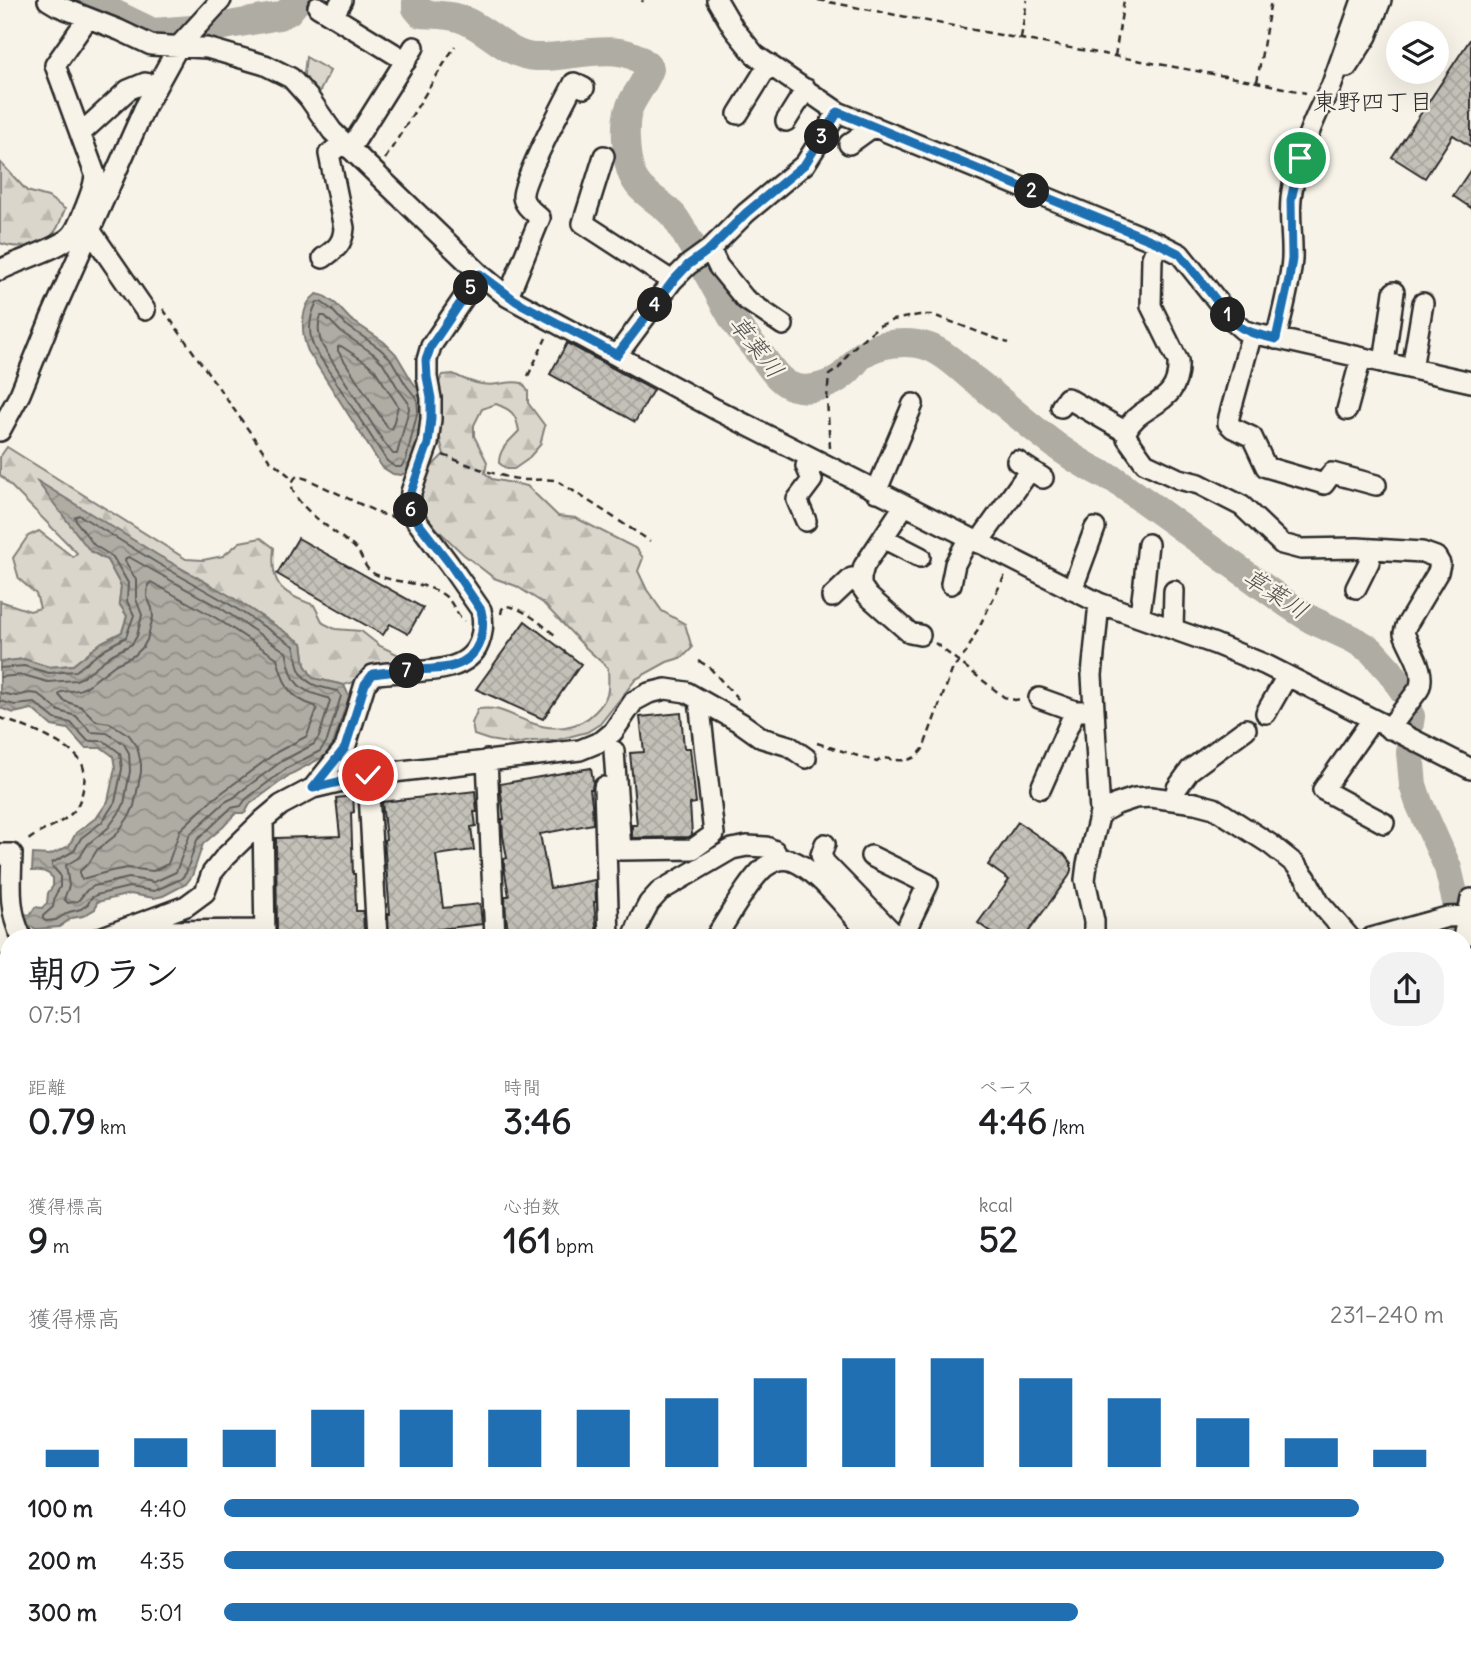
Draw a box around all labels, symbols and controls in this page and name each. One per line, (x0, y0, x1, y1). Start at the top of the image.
map controls (1386, 21, 1449, 84)
button: layers (1386, 21, 1449, 84)
district label: 東野四丁目 (1313, 86, 1433, 116)
pin: 3 (804, 120, 840, 154)
text: 3 (816, 124, 827, 148)
pin (1270, 128, 1330, 188)
icon: arrive (1281, 139, 1319, 177)
pin: 2 (1014, 174, 1050, 208)
text: 2 (1026, 178, 1037, 202)
pin: 5 (454, 270, 489, 306)
text: 5 (465, 275, 476, 299)
pin: 4 (638, 288, 672, 322)
text: 4 (649, 292, 660, 316)
pin: 1 (1210, 298, 1246, 332)
text: 1 (1224, 302, 1231, 326)
water label: 草葉川 (723, 308, 791, 384)
pin: 6 (394, 492, 428, 528)
text: 6 (405, 497, 416, 521)
water label: 草葉川 (1238, 561, 1314, 625)
pin: 7 (390, 654, 424, 688)
text: 7 (402, 658, 411, 682)
pin (338, 745, 398, 805)
icon: check (349, 756, 387, 794)
text: 朝のラン (28, 950, 180, 997)
button: share (1370, 952, 1444, 1026)
text: 07:51 (28, 1000, 82, 1029)
text: 距離 (28, 1075, 66, 1099)
text: 時間 (503, 1075, 541, 1099)
text: ペース (979, 1075, 1035, 1099)
text: 0.79 (28, 1099, 96, 1143)
text: 3:46 (503, 1099, 572, 1143)
text: 4:46 (979, 1099, 1047, 1143)
text: km (96, 1115, 126, 1139)
text: /km (1047, 1115, 1085, 1139)
text: kcal (979, 1193, 1013, 1217)
text: 獲得標高 (28, 1194, 104, 1218)
text: 心拍数 (503, 1194, 560, 1218)
text: 52 (979, 1217, 1018, 1261)
text: 9 (28, 1218, 48, 1262)
text: 161 (503, 1218, 551, 1262)
text: m (48, 1234, 69, 1258)
text: bpm (551, 1234, 594, 1258)
text: 231–240 m (1330, 1300, 1444, 1329)
text: 獲得標高 (28, 1304, 120, 1333)
text: 100 m (28, 1494, 93, 1523)
text: 4:40 (140, 1494, 187, 1523)
text: 200 m (28, 1546, 97, 1575)
text: 4:35 (140, 1546, 185, 1575)
text: 300 m (28, 1598, 97, 1627)
text: 5:01 (140, 1598, 183, 1627)

